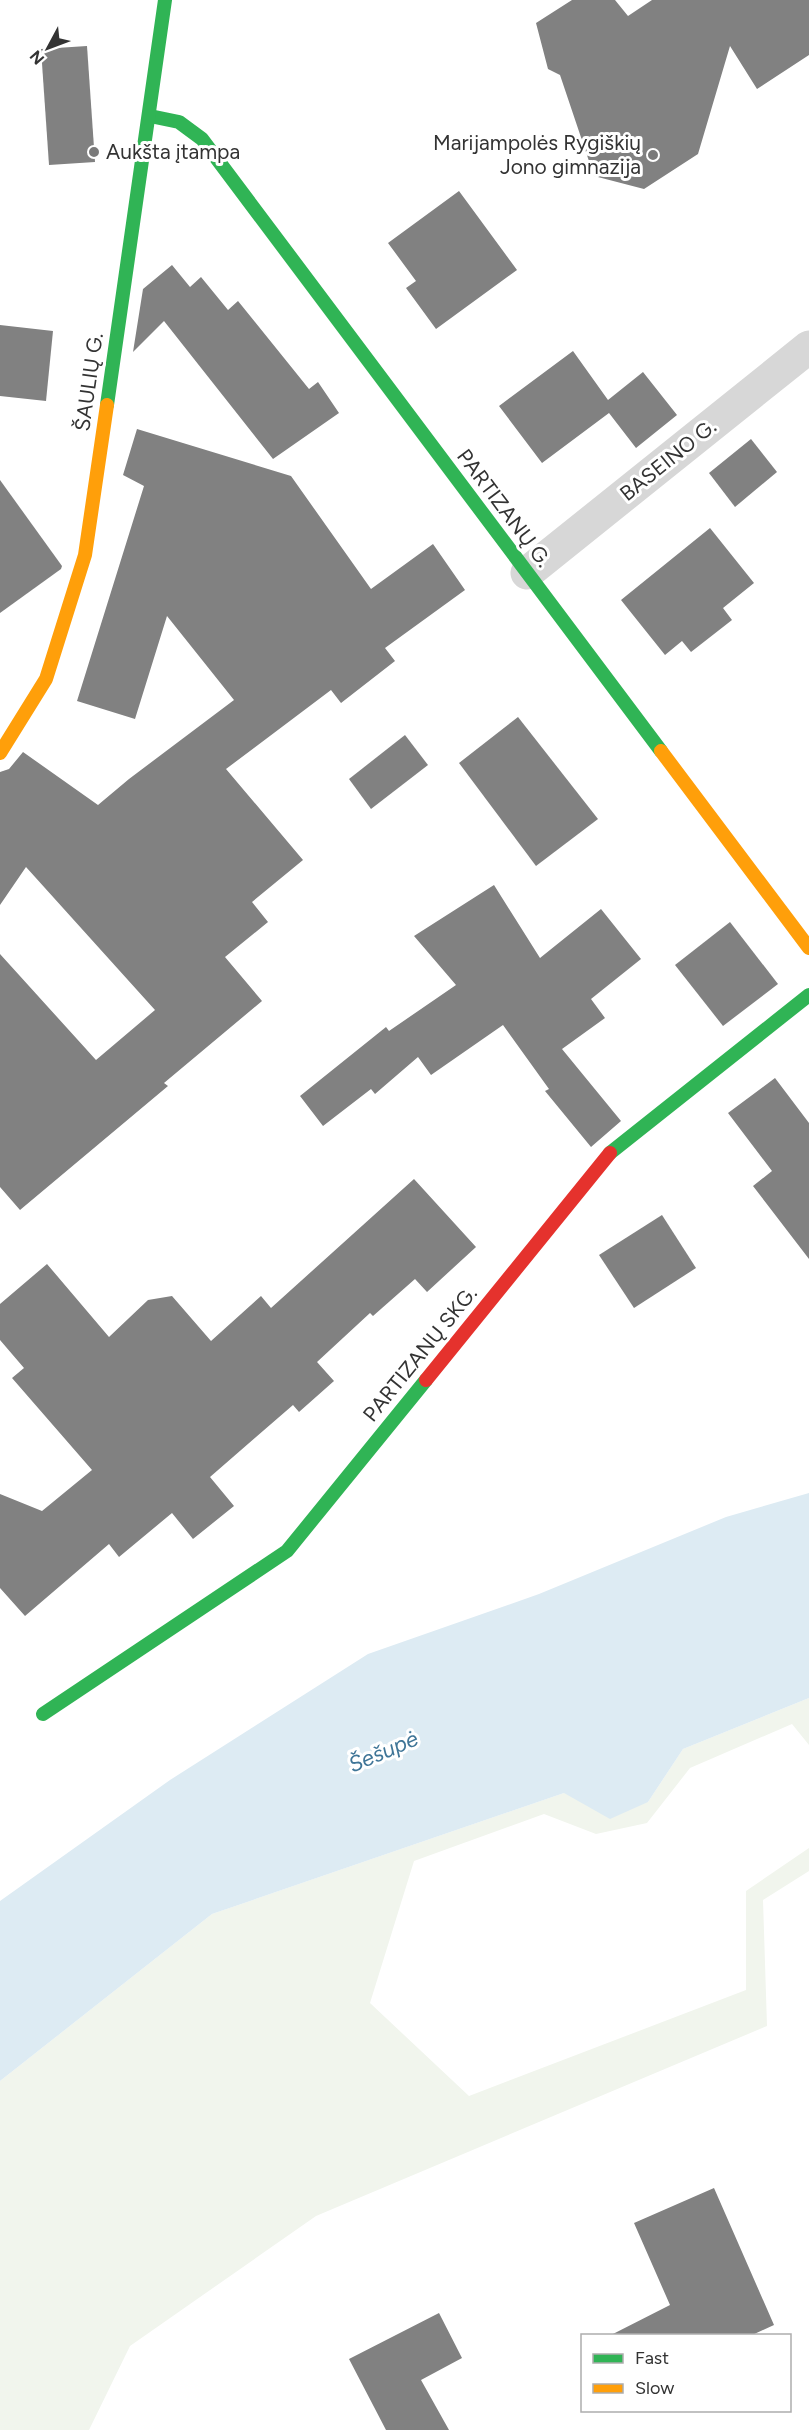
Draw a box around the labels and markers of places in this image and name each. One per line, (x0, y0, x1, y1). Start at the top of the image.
place label: Marijampolės Rygiškių Jono gimnazija (433, 130, 641, 179)
place label: Aukšta įtampa (106, 139, 240, 164)
marker: Aukšta įtampa (87, 145, 101, 159)
marker: Marijampolės Rygiškių Jono gimnazija (646, 148, 660, 162)

